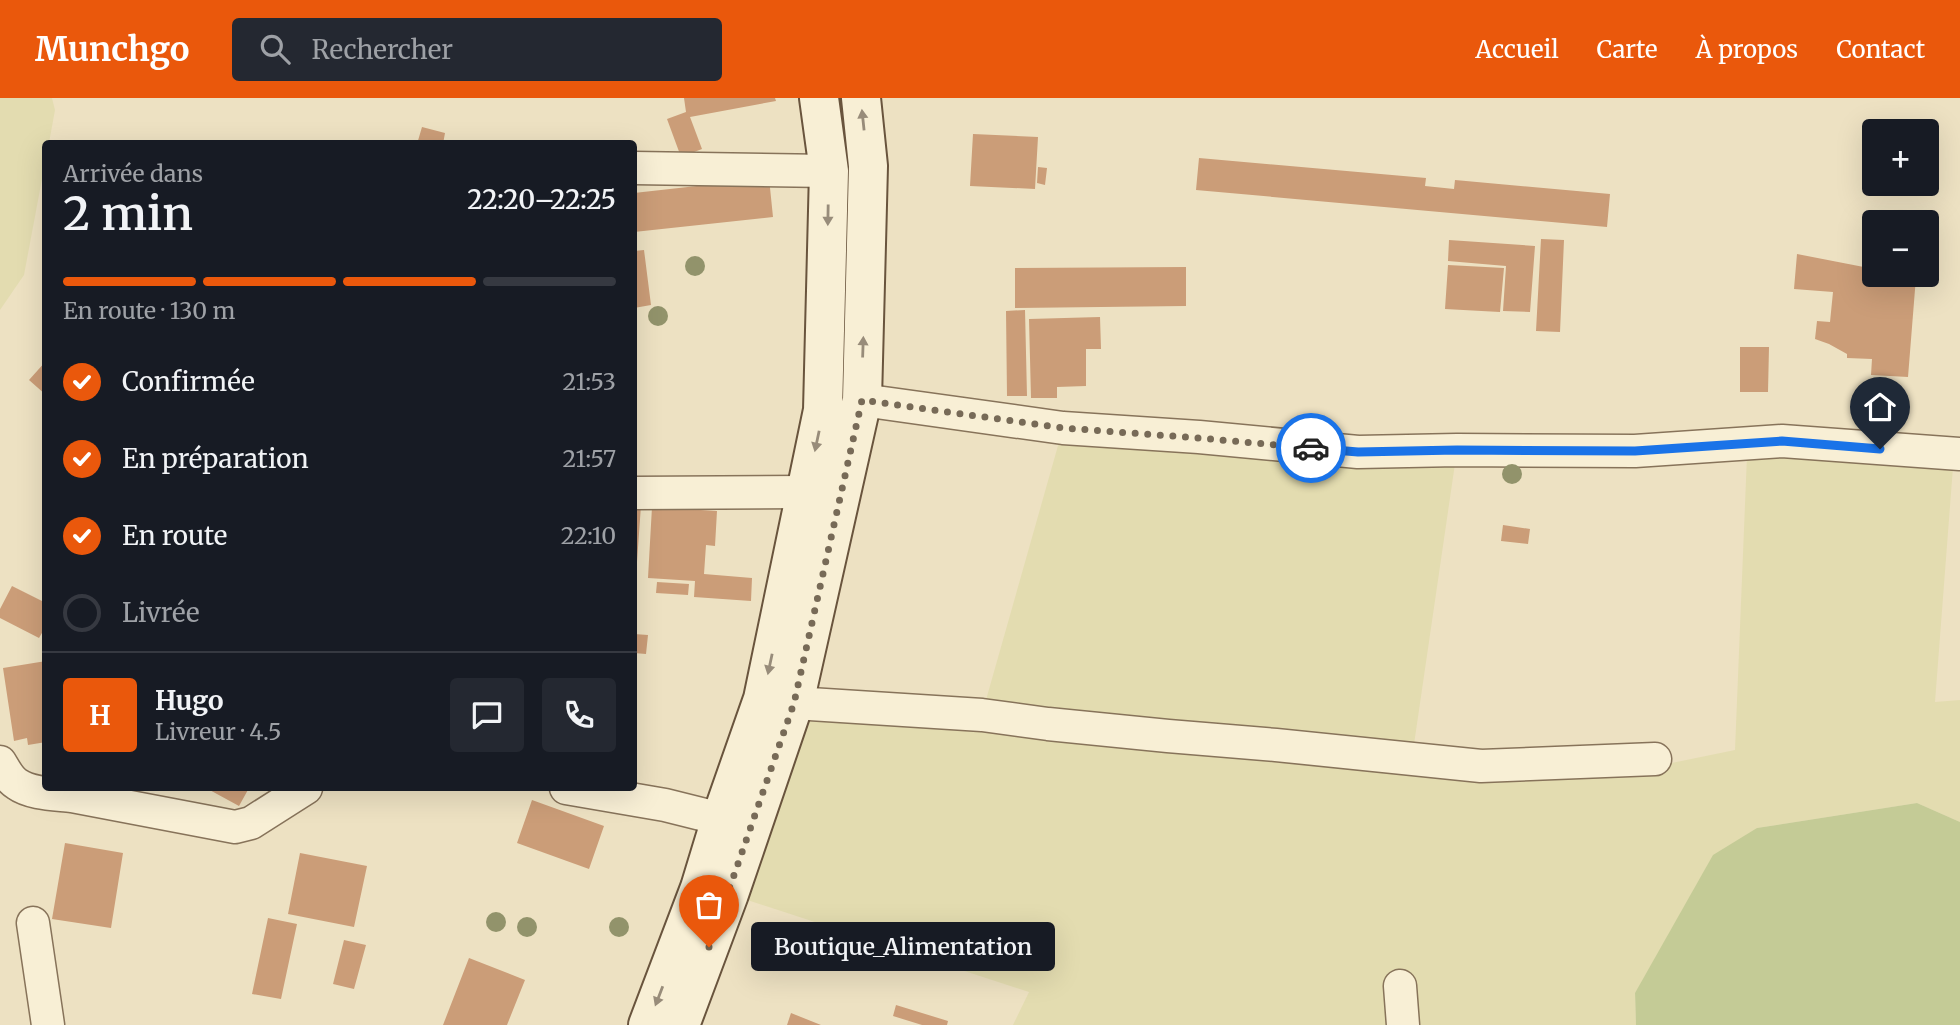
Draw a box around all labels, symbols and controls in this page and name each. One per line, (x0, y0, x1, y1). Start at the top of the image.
search box (232, 18, 722, 81)
text: Munchgo (35, 29, 190, 70)
icon: search (256, 30, 294, 68)
text: Rechercher (312, 33, 453, 66)
text: Accueil (1475, 34, 1559, 65)
text: Carte (1597, 34, 1658, 65)
text: À propos (1696, 34, 1798, 65)
text: Contact (1836, 34, 1925, 65)
one-way arrow (858, 108, 869, 130)
map controls (1862, 119, 1939, 287)
button: + (1862, 119, 1939, 196)
text: Arrivée dans (63, 159, 203, 188)
text: 22:20–22:25 (467, 183, 616, 216)
text: 2 min (63, 185, 193, 243)
one-way arrow (822, 204, 833, 226)
button: − (1862, 210, 1939, 287)
text: En route · 130 m (63, 296, 235, 325)
one-way arrow (858, 336, 869, 358)
icon: check (63, 363, 101, 401)
text: Confirmée (122, 365, 255, 398)
text: 21:53 (563, 367, 616, 396)
pin (1850, 377, 1910, 449)
icon: home (1861, 388, 1899, 426)
courier (1276, 413, 1346, 483)
icon: car (1292, 429, 1330, 467)
one-way arrow (811, 430, 822, 452)
icon: check (63, 440, 101, 478)
text: En préparation (122, 442, 309, 475)
text: 21:57 (563, 444, 616, 473)
icon: check (63, 517, 101, 555)
text: En route (122, 519, 227, 552)
text: 22:10 (561, 521, 616, 550)
text: Livrée (122, 596, 200, 629)
one-way arrow (765, 653, 776, 675)
button: chat (450, 678, 524, 752)
button: phone (542, 678, 616, 752)
text: Hugo (155, 684, 224, 717)
text: H (89, 699, 111, 732)
text: Livreur · 4.5 (155, 717, 282, 746)
pin (679, 875, 739, 947)
icon: bag (690, 886, 728, 924)
callout: Boutique_Alimentation (751, 922, 1056, 972)
text: Boutique_Alimentation (774, 932, 1032, 961)
one-way arrow (653, 985, 664, 1006)

